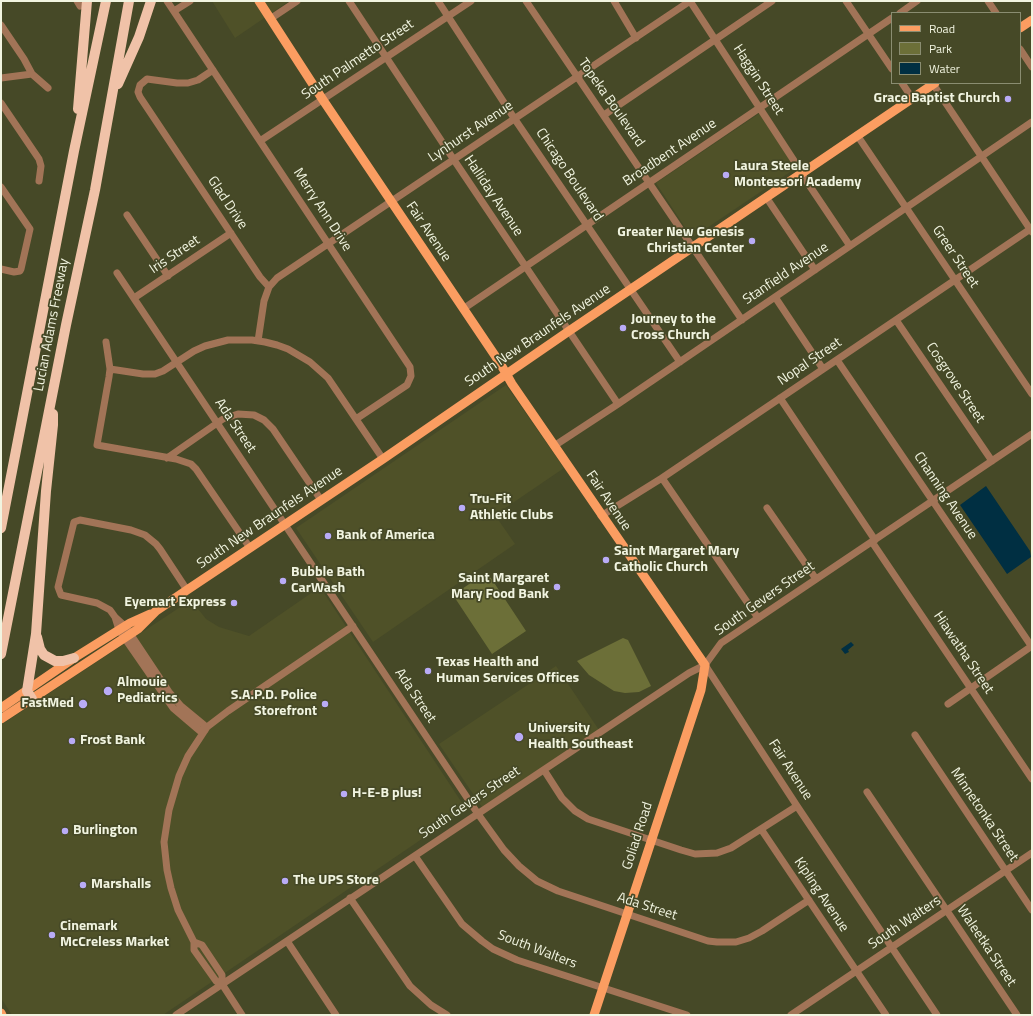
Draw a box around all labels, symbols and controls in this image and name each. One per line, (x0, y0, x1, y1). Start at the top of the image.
legend (891, 12, 1021, 84)
street label: South Palmetto Street (299, 16, 417, 104)
text: Road (929, 19, 955, 38)
text: Park (929, 39, 952, 58)
street label: Haggin Street (729, 42, 787, 118)
street label: Topeka Boulevard (574, 56, 648, 150)
text: Water (929, 59, 960, 78)
place label: Grace Baptist Church (874, 91, 1000, 107)
marker: Grace Baptist Church (1003, 94, 1013, 104)
street label: Lynhurst Avenue (426, 98, 516, 166)
street label: Broadbent Avenue (620, 116, 720, 190)
street label: Chicago Boulevard (532, 125, 606, 225)
street label: Halliday Avenue (460, 152, 526, 240)
place label: Laura Steele Montessori Academy (734, 159, 861, 192)
street label: Merry Ann Drive (289, 165, 355, 255)
marker: Laura Steele Montessori Academy (721, 170, 731, 180)
street label: Glad Drive (203, 173, 251, 233)
street label: Fair Avenue (402, 199, 454, 265)
street label: Greer Street (928, 223, 982, 291)
place label: Greater New Genesis Christian Center (617, 225, 744, 258)
street label: Iris Street (147, 232, 203, 278)
marker: Greater New Genesis Christian Center (747, 236, 757, 246)
street label: Stanfield Avenue (740, 239, 832, 309)
street label: Lucian Adams Freeway (31, 257, 73, 393)
street label: South New Braunfels Avenue (462, 281, 614, 391)
place label: Journey to the Cross Church (631, 312, 716, 344)
marker: Journey to the Cross Church (618, 323, 628, 333)
street label: Nopal Street (775, 334, 845, 390)
street label: Cosgrove Street (922, 340, 988, 426)
street label: Ada Street (211, 396, 259, 456)
street label: Channing Avenue (910, 449, 980, 543)
street label: South New Braunfels Avenue (194, 463, 346, 573)
street label: Fair Avenue (582, 468, 634, 534)
place label: Tru-Fit Athletic Clubs (470, 492, 553, 524)
marker: Tru-Fit Athletic Clubs (457, 503, 467, 513)
place label: Bank of America (336, 528, 435, 544)
marker: Bank of America (323, 531, 333, 541)
place label: Saint Margaret Mary Catholic Church (614, 544, 739, 576)
marker: Saint Margaret Mary Catholic Church (601, 555, 611, 565)
street label: South Gevers Street (712, 558, 818, 640)
place label: Bubble Bath CarWash (291, 565, 365, 598)
place label: Saint Margaret Mary Food Bank (451, 571, 549, 604)
marker: Bubble Bath CarWash (278, 576, 288, 586)
marker: Saint Margaret Mary Food Bank (552, 582, 562, 592)
place label: Eyemart Express (124, 595, 226, 611)
marker: Eyemart Express (229, 598, 239, 608)
street label: Hiawatha Street (929, 609, 997, 697)
place label: Texas Health and Human Services Offices (436, 655, 579, 688)
street label: Ada Street (391, 666, 439, 726)
marker: Texas Health and Human Services Offices (423, 666, 433, 676)
place label: Almouie Pediatrics (117, 675, 178, 708)
marker: Almouie Pediatrics (102, 685, 114, 697)
place label: S.A.P.D. Police Storefront (231, 688, 317, 720)
place label: FastMed (21, 696, 74, 712)
marker: FastMed (77, 698, 89, 710)
marker: S.A.P.D. Police Storefront (320, 699, 330, 709)
place label: University Health Southeast (528, 721, 633, 754)
marker: University Health Southeast (513, 731, 525, 743)
place label: Frost Bank (80, 733, 145, 749)
marker: Frost Bank (67, 736, 77, 746)
street label: Fair Avenue (764, 737, 816, 803)
street label: South Gevers Street (417, 763, 523, 843)
street label: Minnetonka Street (946, 765, 1022, 865)
place label: H-E-B plus! (352, 786, 422, 802)
marker: H-E-B plus! (339, 789, 349, 799)
street label: Goliad Road (619, 800, 657, 872)
place label: Burlington (73, 823, 137, 839)
marker: Burlington (60, 826, 70, 836)
street label: Kipling Avenue (790, 855, 852, 935)
place label: The UPS Store (293, 873, 379, 889)
marker: The UPS Store (280, 876, 290, 886)
place label: Marshalls (91, 877, 151, 893)
marker: Marshalls (78, 880, 88, 890)
street label: Ada Street (615, 889, 679, 925)
street label: South Walters (866, 893, 944, 953)
street label: Waleetka Street (953, 902, 1019, 990)
place label: Cinemark McCreless Market (60, 919, 169, 952)
street label: South Walters (495, 927, 579, 973)
marker: Cinemark McCreless Market (47, 930, 57, 940)

